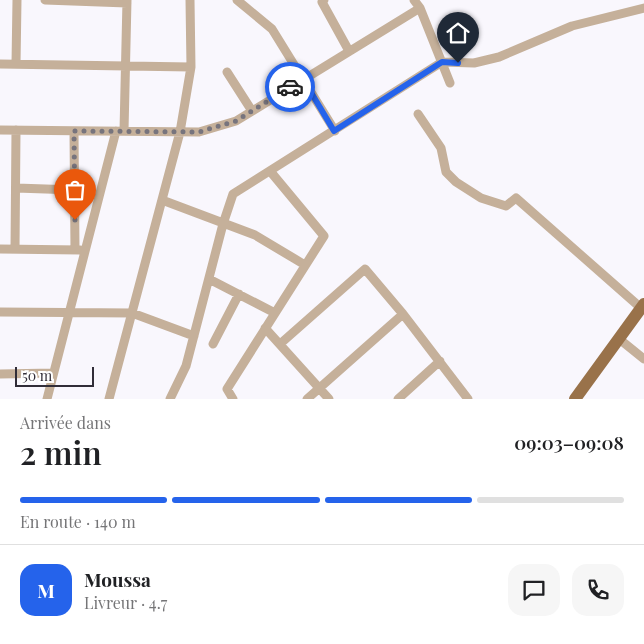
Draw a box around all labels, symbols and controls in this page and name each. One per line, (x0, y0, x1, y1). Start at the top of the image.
pin (437, 12, 479, 63)
icon: home (444, 19, 472, 47)
courier (265, 62, 315, 112)
icon: car (276, 73, 304, 101)
pin (54, 169, 96, 220)
icon: bag (61, 176, 89, 204)
scale bar (15, 364, 94, 387)
text: 50 m (22, 366, 52, 385)
text: Arrivée dans (20, 412, 111, 433)
text: 09:03–09:08 (514, 429, 624, 455)
text: 2 min (20, 430, 102, 473)
text: En route · 140 m (20, 511, 136, 532)
button: chat (508, 564, 560, 616)
button: phone (572, 564, 624, 616)
text: Moussa (84, 566, 151, 592)
text: M (37, 577, 55, 603)
text: Livreur · 4.7 (84, 592, 167, 613)

